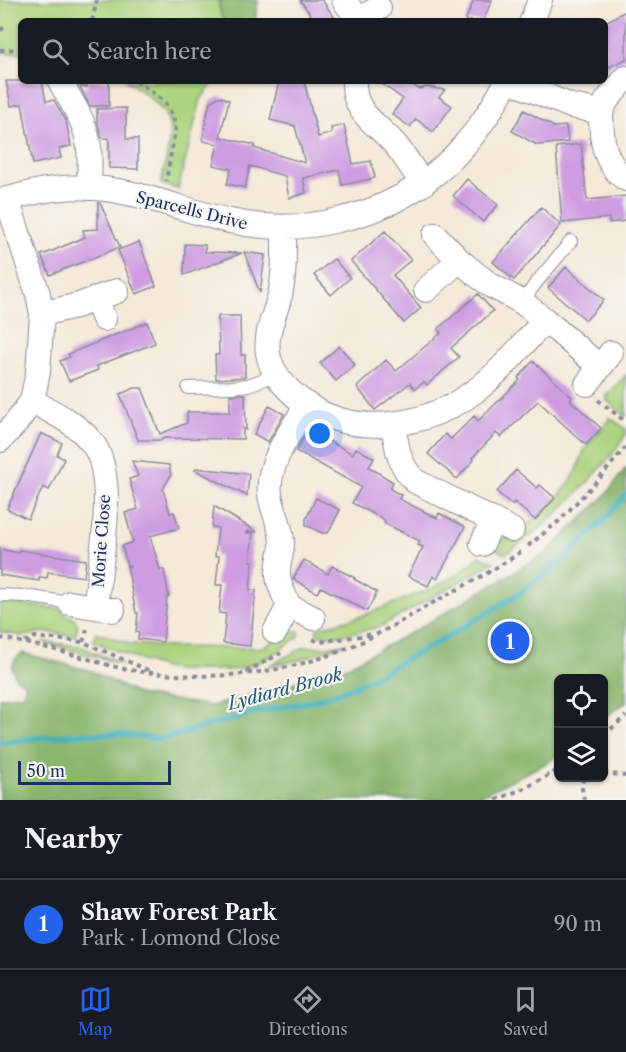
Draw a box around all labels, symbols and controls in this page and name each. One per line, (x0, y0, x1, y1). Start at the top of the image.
search box (18, 18, 608, 84)
icon: search (39, 35, 72, 68)
text: Search here (87, 38, 212, 65)
street label: Sparcells Drive (134, 187, 250, 234)
your location (305, 419, 334, 448)
street label: Morie Close (88, 494, 114, 588)
pin: 1 (490, 618, 530, 664)
water label: Lydiard Brook (223, 663, 345, 715)
map controls (554, 674, 608, 782)
button: locate (554, 674, 608, 728)
button: layers (554, 728, 608, 782)
scale bar (18, 758, 171, 786)
text: 50 m (27, 761, 65, 781)
text: Nearby (24, 823, 122, 855)
text: Shaw Forest Park (81, 899, 277, 926)
text: 1 (39, 912, 48, 936)
text: 90 m (554, 912, 602, 936)
text: Park · Lomond Close (81, 926, 280, 950)
tab: Map (78, 983, 112, 1039)
tab: Directions (268, 983, 347, 1039)
tab: Saved (504, 983, 548, 1039)

